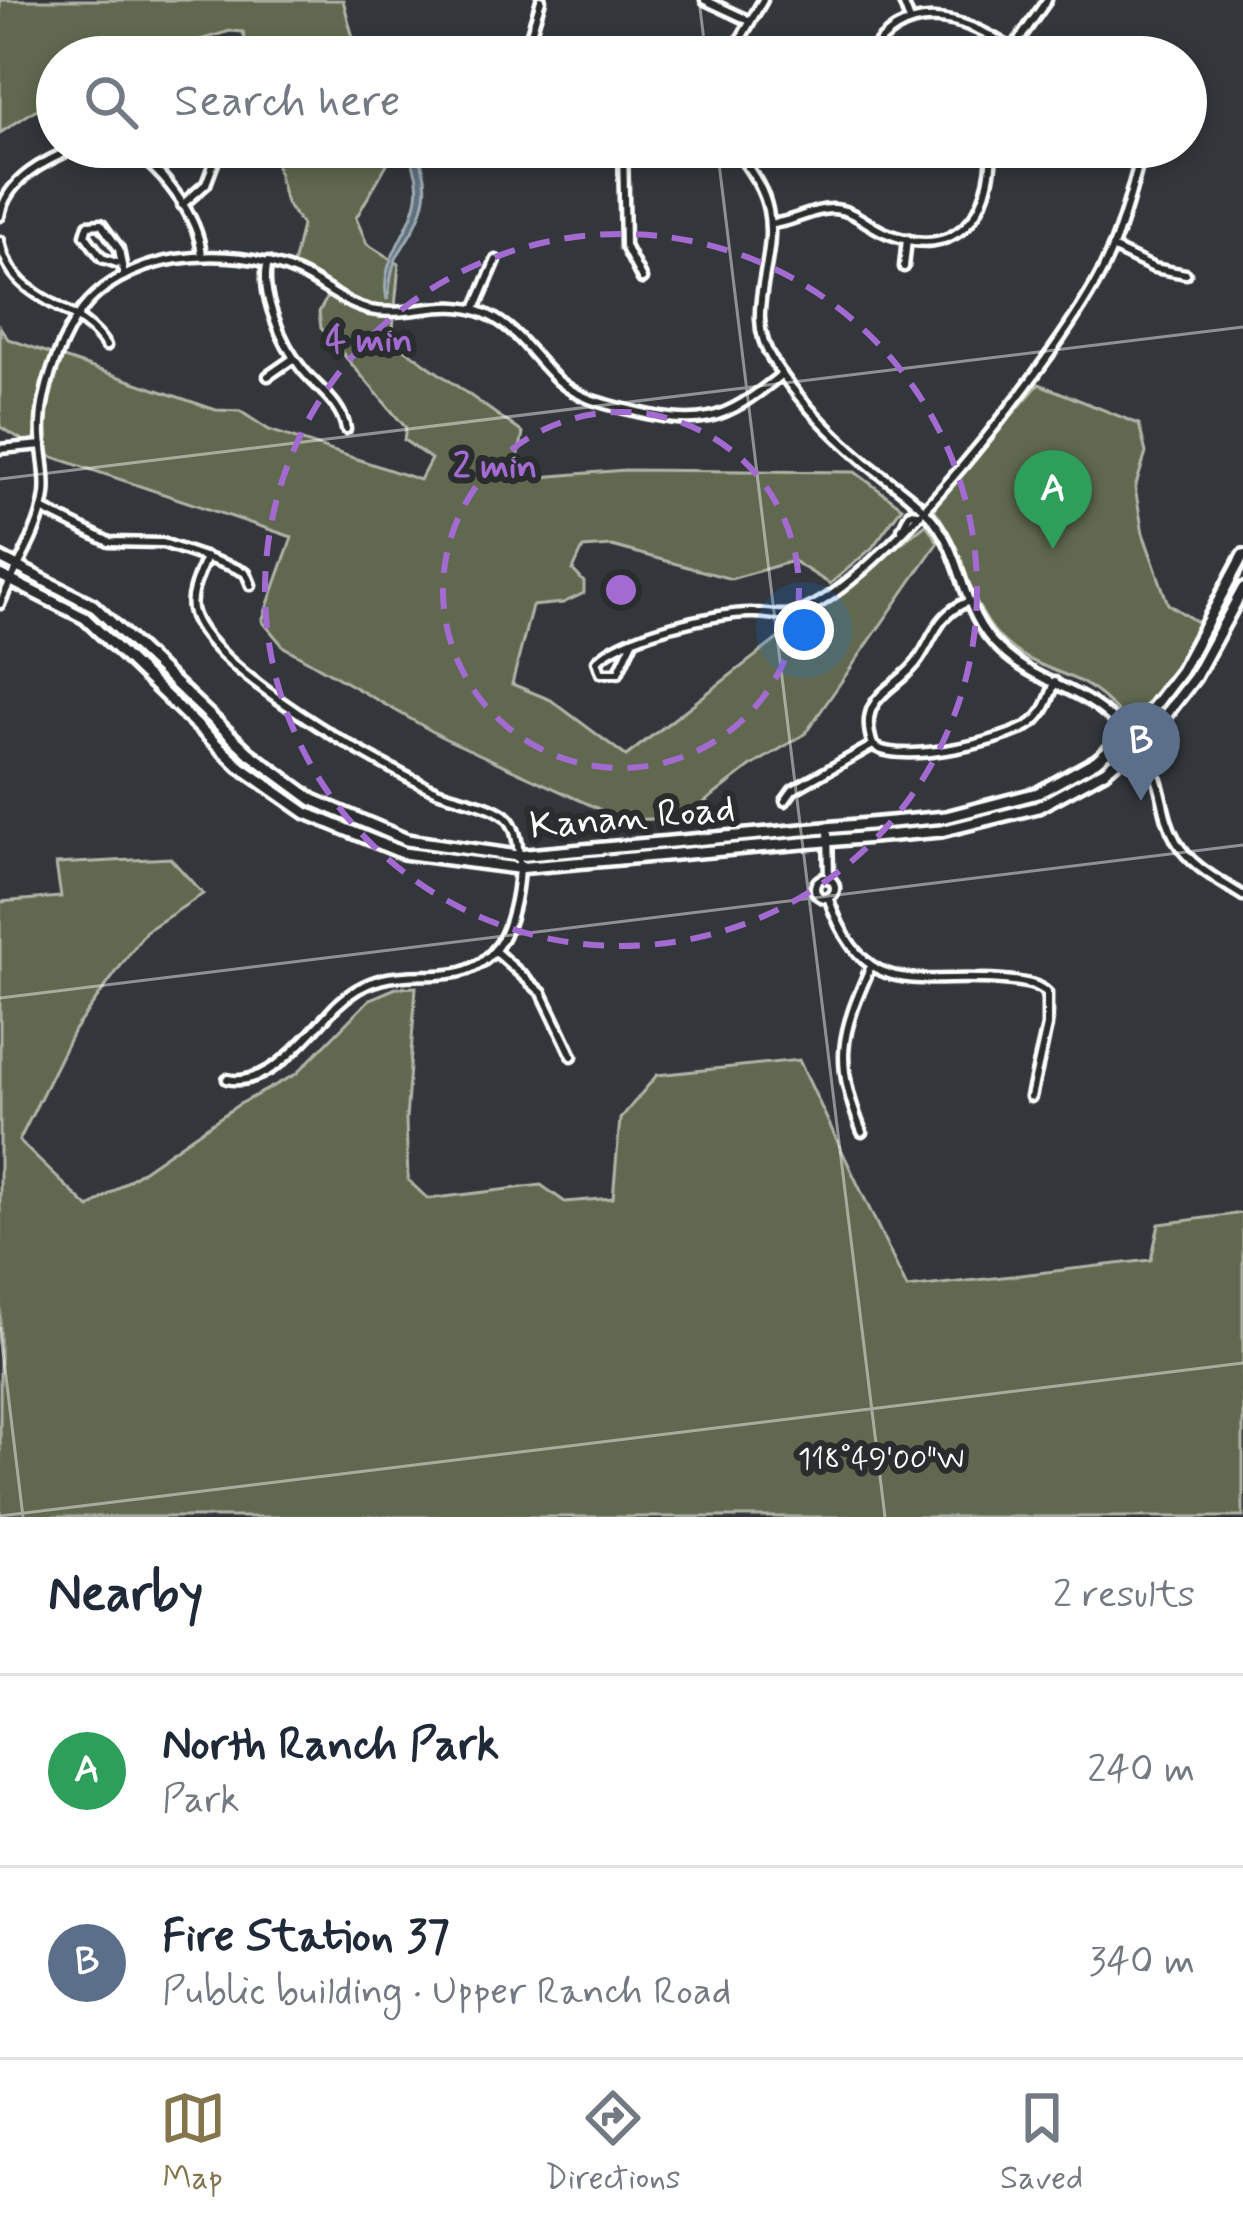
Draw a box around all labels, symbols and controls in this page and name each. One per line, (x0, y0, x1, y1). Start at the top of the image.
search box (36, 36, 1207, 168)
icon: search (78, 69, 144, 135)
text: Search here (174, 73, 401, 132)
text: 4 min (325, 318, 413, 365)
text: 2 min (453, 444, 537, 491)
pin: A (1014, 450, 1092, 549)
centre of rings (600, 569, 642, 611)
your location (774, 600, 834, 660)
pin: B (1102, 702, 1180, 801)
street label: Kanan Road (528, 784, 737, 853)
text: 118°49'00"W (798, 1440, 964, 1479)
text: Nearby (48, 1562, 203, 1628)
text: 2 results (1053, 1570, 1195, 1621)
text: North Ranch Park (162, 1716, 499, 1775)
text: A (74, 1745, 100, 1796)
text: 240 m (1087, 1745, 1195, 1796)
text: Park (162, 1775, 240, 1826)
text: Fire Station 37 (162, 1908, 450, 1967)
text: B (75, 1937, 99, 1988)
text: 340 m (1089, 1937, 1195, 1988)
text: Public building · Upper Ranch Road (162, 1967, 731, 2018)
tab: Map (160, 2085, 226, 2201)
tab: Directions (545, 2085, 681, 2201)
tab: Saved (1000, 2085, 1083, 2201)

